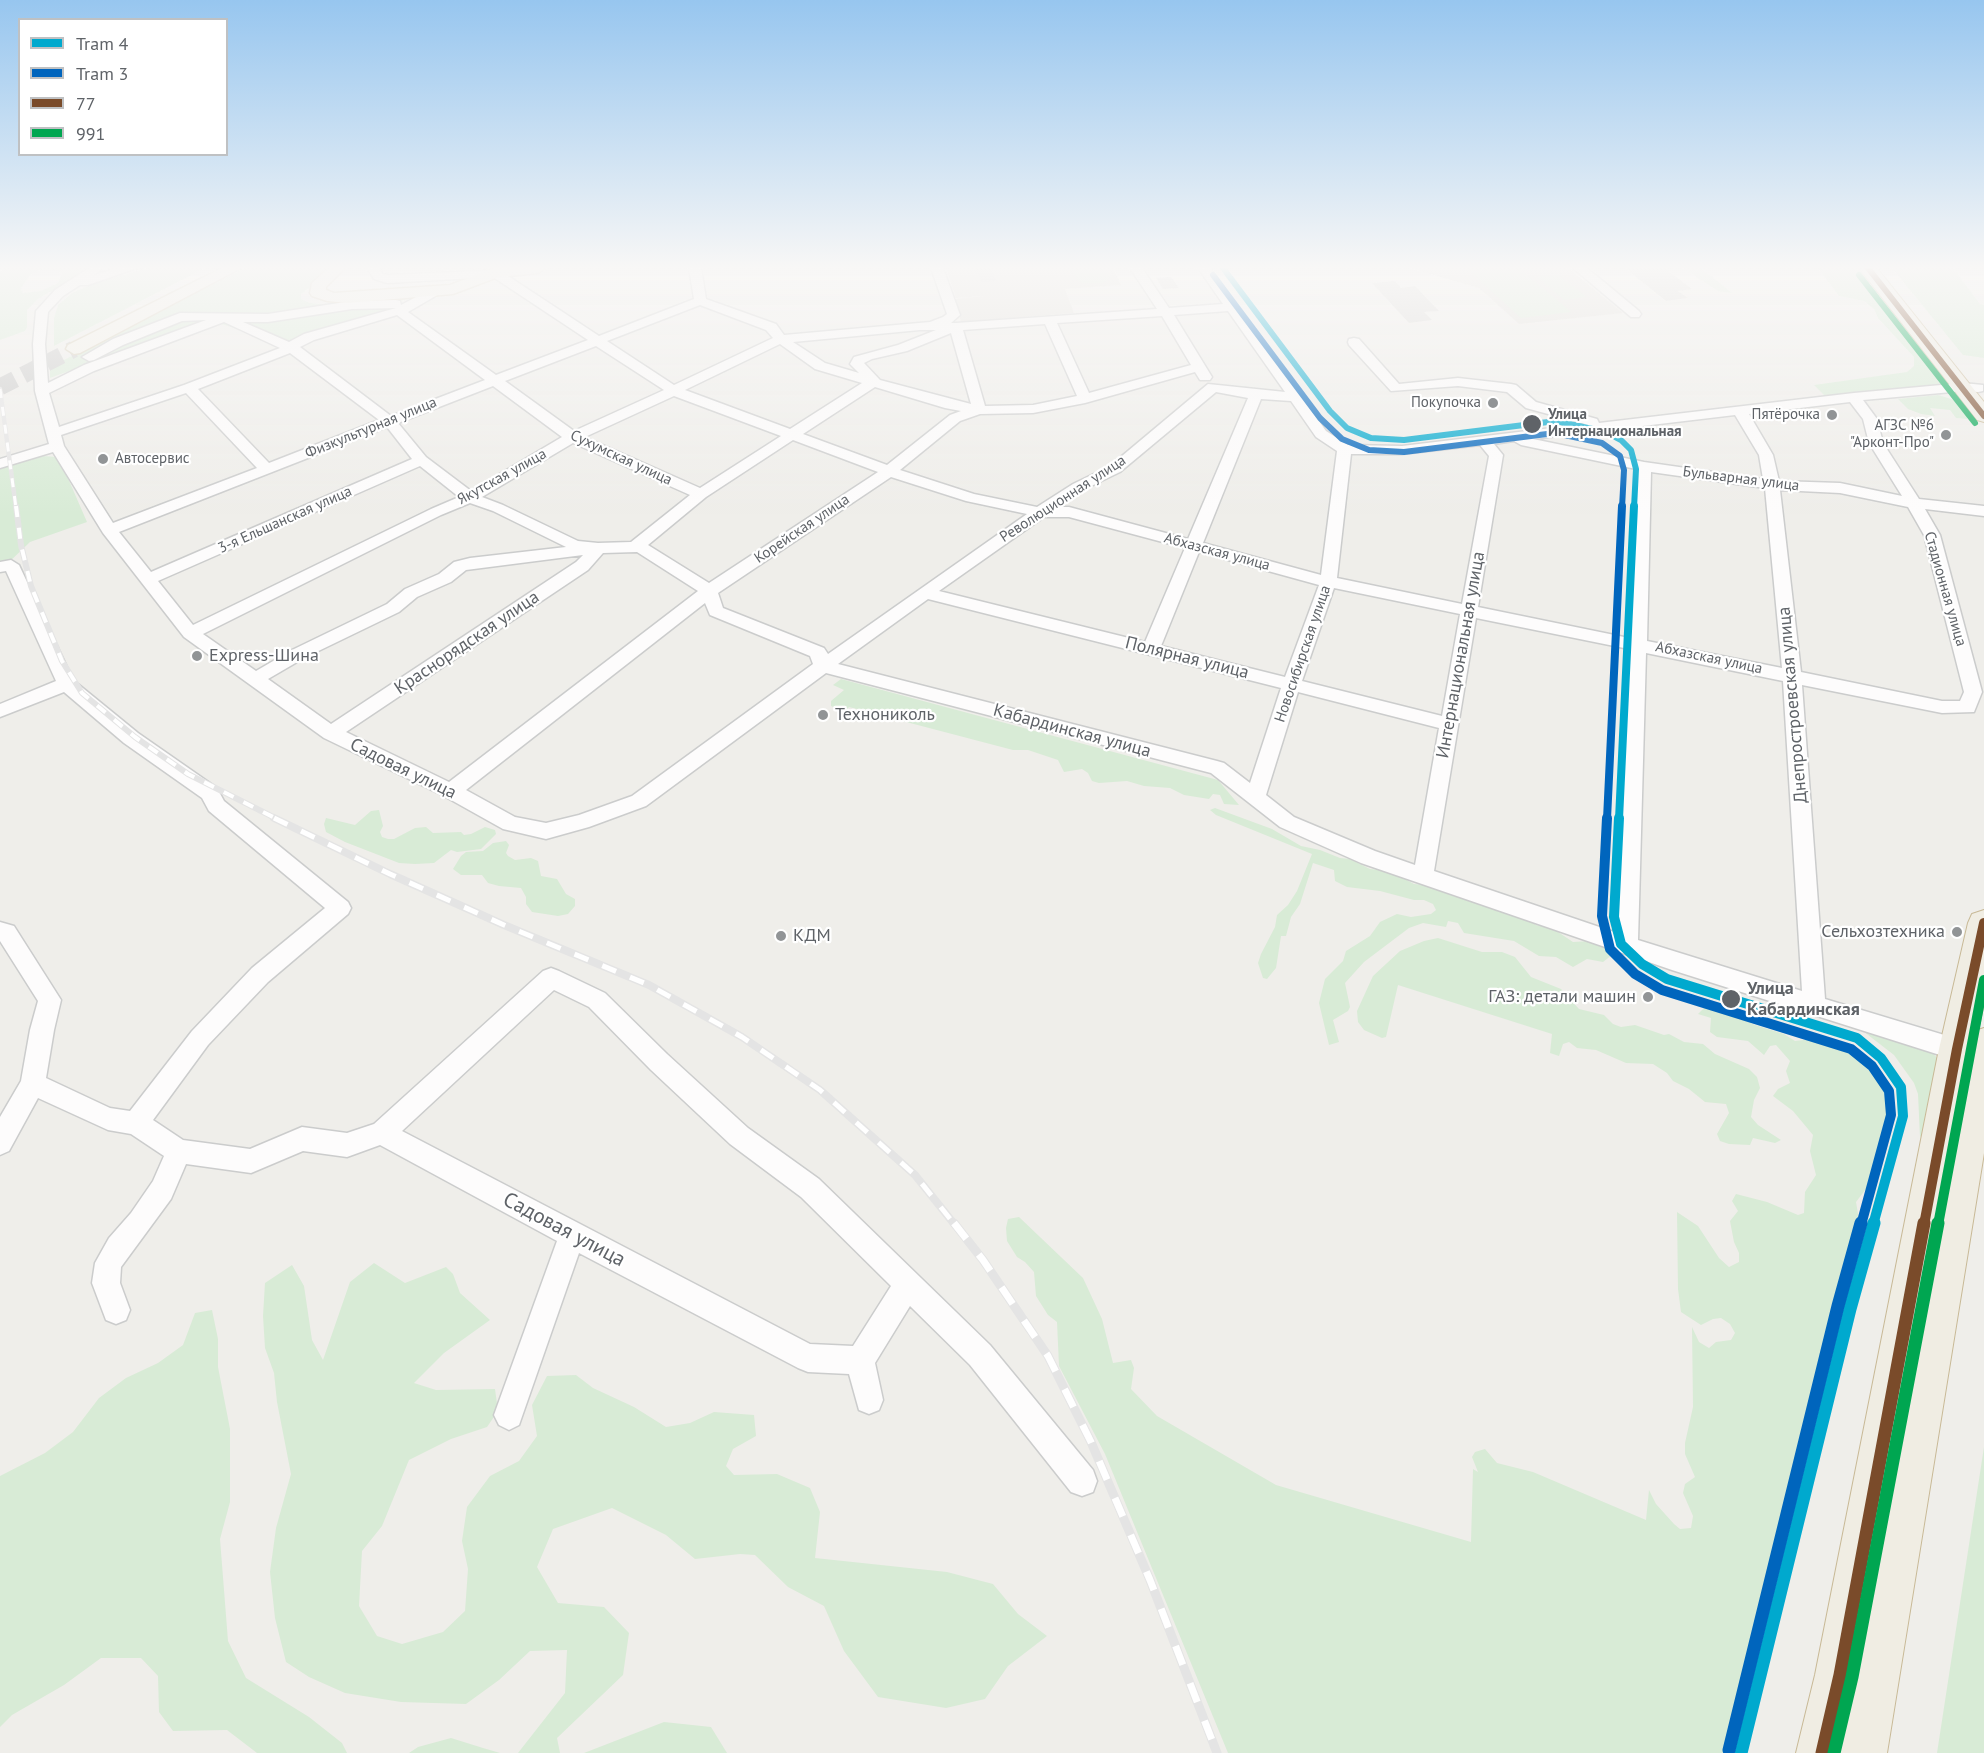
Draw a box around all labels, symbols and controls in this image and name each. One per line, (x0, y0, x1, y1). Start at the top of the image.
legend (18, 18, 228, 156)
text: Tram 4 (76, 32, 128, 55)
text: Tram 3 (76, 62, 128, 85)
text: 77 (76, 92, 96, 115)
text: 991 (76, 122, 105, 145)
street label: Физкультурная улица (303, 393, 439, 463)
place label: Покупочка (1411, 394, 1481, 412)
marker: Покупочка (1486, 396, 1500, 410)
place label: Улица Интернациональная (1548, 406, 1682, 441)
place label: Пятёрочка (1752, 406, 1820, 424)
marker: Пятёрочка (1825, 408, 1839, 422)
marker: Улица Интернациональная (1521, 413, 1543, 435)
place label: АГЗС №6 "Арконт-Про" (1850, 417, 1934, 452)
street label: Сухумская улица (567, 427, 675, 489)
marker: АГЗС №6 "Арконт-Про" (1939, 428, 1953, 442)
street label: Якутская улица (454, 445, 550, 509)
place label: Автосервис (115, 450, 190, 468)
marker: Автосервис (96, 452, 110, 466)
street label: Революционная улица (997, 452, 1129, 546)
street label: Бульварная улица (1682, 463, 1800, 495)
street label: 3-я Ельшанская улица (215, 482, 355, 558)
street label: Корейская улица (751, 491, 853, 567)
street label: Абхазская улица (1162, 529, 1272, 575)
street label: Стадионная улица (1920, 530, 1970, 648)
street label: Интернациональная улица (1432, 550, 1490, 760)
street label: Новосибирская улица (1271, 583, 1335, 725)
street label: Краснорядская улица (391, 587, 543, 699)
street label: Днепростроевская улица (1774, 606, 1812, 804)
street label: Полярная улица (1123, 632, 1251, 684)
street label: Абхазская улица (1654, 638, 1764, 678)
place label: Express-Шина (209, 645, 319, 667)
marker: Express-Шина (190, 649, 204, 663)
street label: Кабардинская улица (991, 700, 1153, 762)
place label: Технониколь (835, 704, 935, 726)
marker: Технониколь (816, 708, 830, 722)
street label: Садовая улица (346, 734, 460, 804)
place label: Сельхозтехника (1821, 921, 1945, 943)
place label: КДМ (793, 925, 831, 947)
marker: Сельхозтехника (1950, 925, 1964, 939)
marker: КДМ (774, 929, 788, 943)
place label: Улица Кабардинская (1747, 978, 1860, 1020)
place label: ГАЗ: детали машин (1488, 986, 1636, 1008)
marker: Улица Кабардинская (1720, 988, 1742, 1010)
marker: ГАЗ: детали машин (1641, 990, 1655, 1004)
street label: Садовая улица (499, 1187, 629, 1273)

